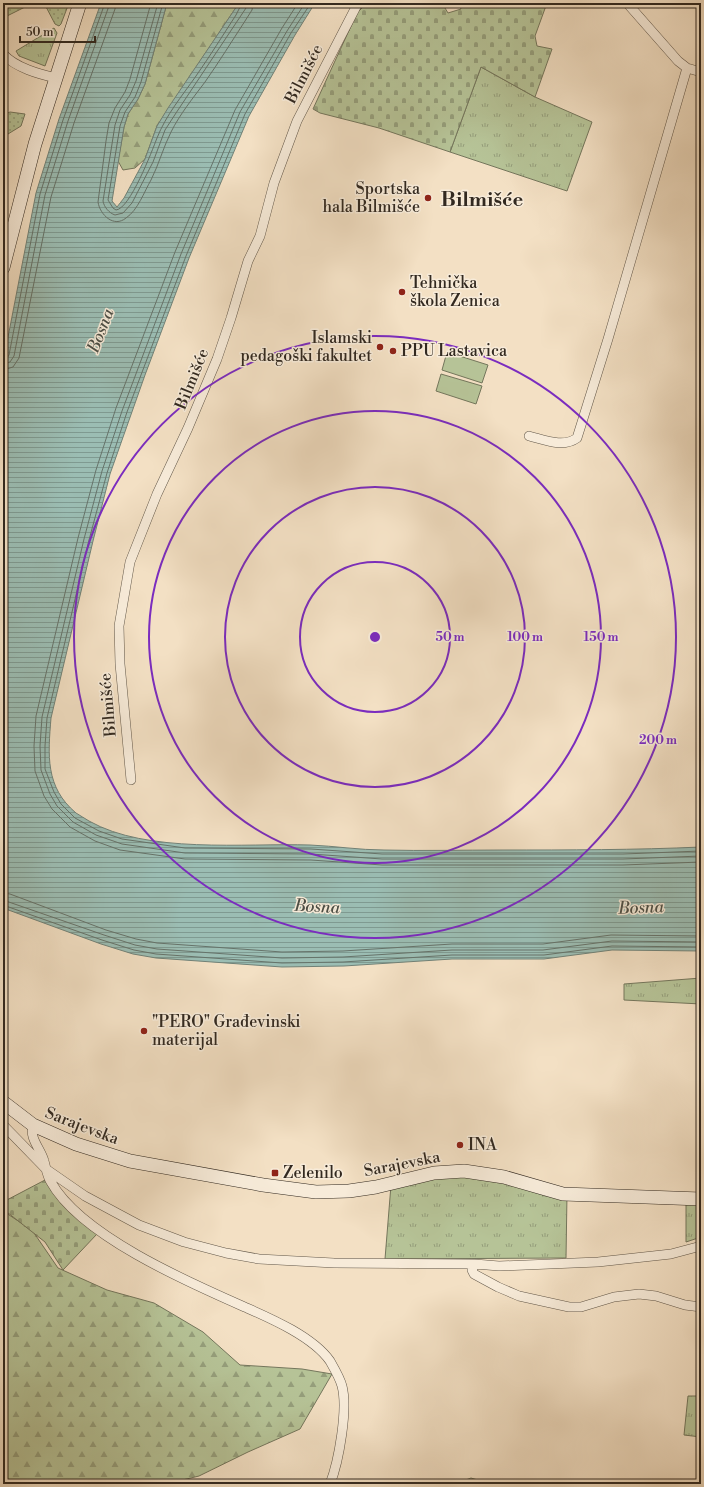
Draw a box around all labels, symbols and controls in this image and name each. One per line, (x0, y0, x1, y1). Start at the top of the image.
scale bar (20, 18, 95, 44)
text: 50 m (26, 25, 54, 40)
street label: Bilmišće (280, 41, 327, 108)
place label: Sportska hala Bilmišće (323, 179, 421, 217)
district label: Bilmišće (441, 188, 523, 213)
marker: Sportska hala Bilmišće (423, 193, 433, 203)
place label: Tehnička škola Zenica (410, 273, 501, 311)
marker: Tehnička škola Zenica (397, 287, 407, 297)
water label: Bosna (82, 305, 120, 357)
place label: Islamski pedagoški fakultet (240, 328, 372, 366)
place label: PPU Lastavica (401, 341, 508, 361)
marker: Islamski pedagoški fakultet (375, 342, 385, 352)
street label: Bilmišće (170, 346, 213, 413)
marker: PPU Lastavica (388, 346, 398, 356)
centre of rings (368, 630, 382, 644)
text: 50 m (435, 630, 465, 645)
text: 100 m (507, 630, 543, 645)
text: 150 m (584, 630, 618, 645)
street label: Bilmišće (95, 672, 121, 739)
text: 200 m (639, 733, 677, 748)
water label: Bosna (293, 895, 341, 919)
water label: Bosna (617, 896, 665, 920)
place label: "PERO" Građevinski materijal (152, 1012, 301, 1050)
marker: "PERO" Građevinski materijal (139, 1026, 149, 1036)
street label: Sarajevska (42, 1103, 123, 1150)
place label: INA (468, 1135, 498, 1155)
marker: INA (455, 1140, 465, 1150)
street label: Sarajevska (362, 1147, 443, 1181)
place label: Zelenilo (283, 1163, 343, 1183)
marker: Zelenilo (270, 1168, 280, 1178)

